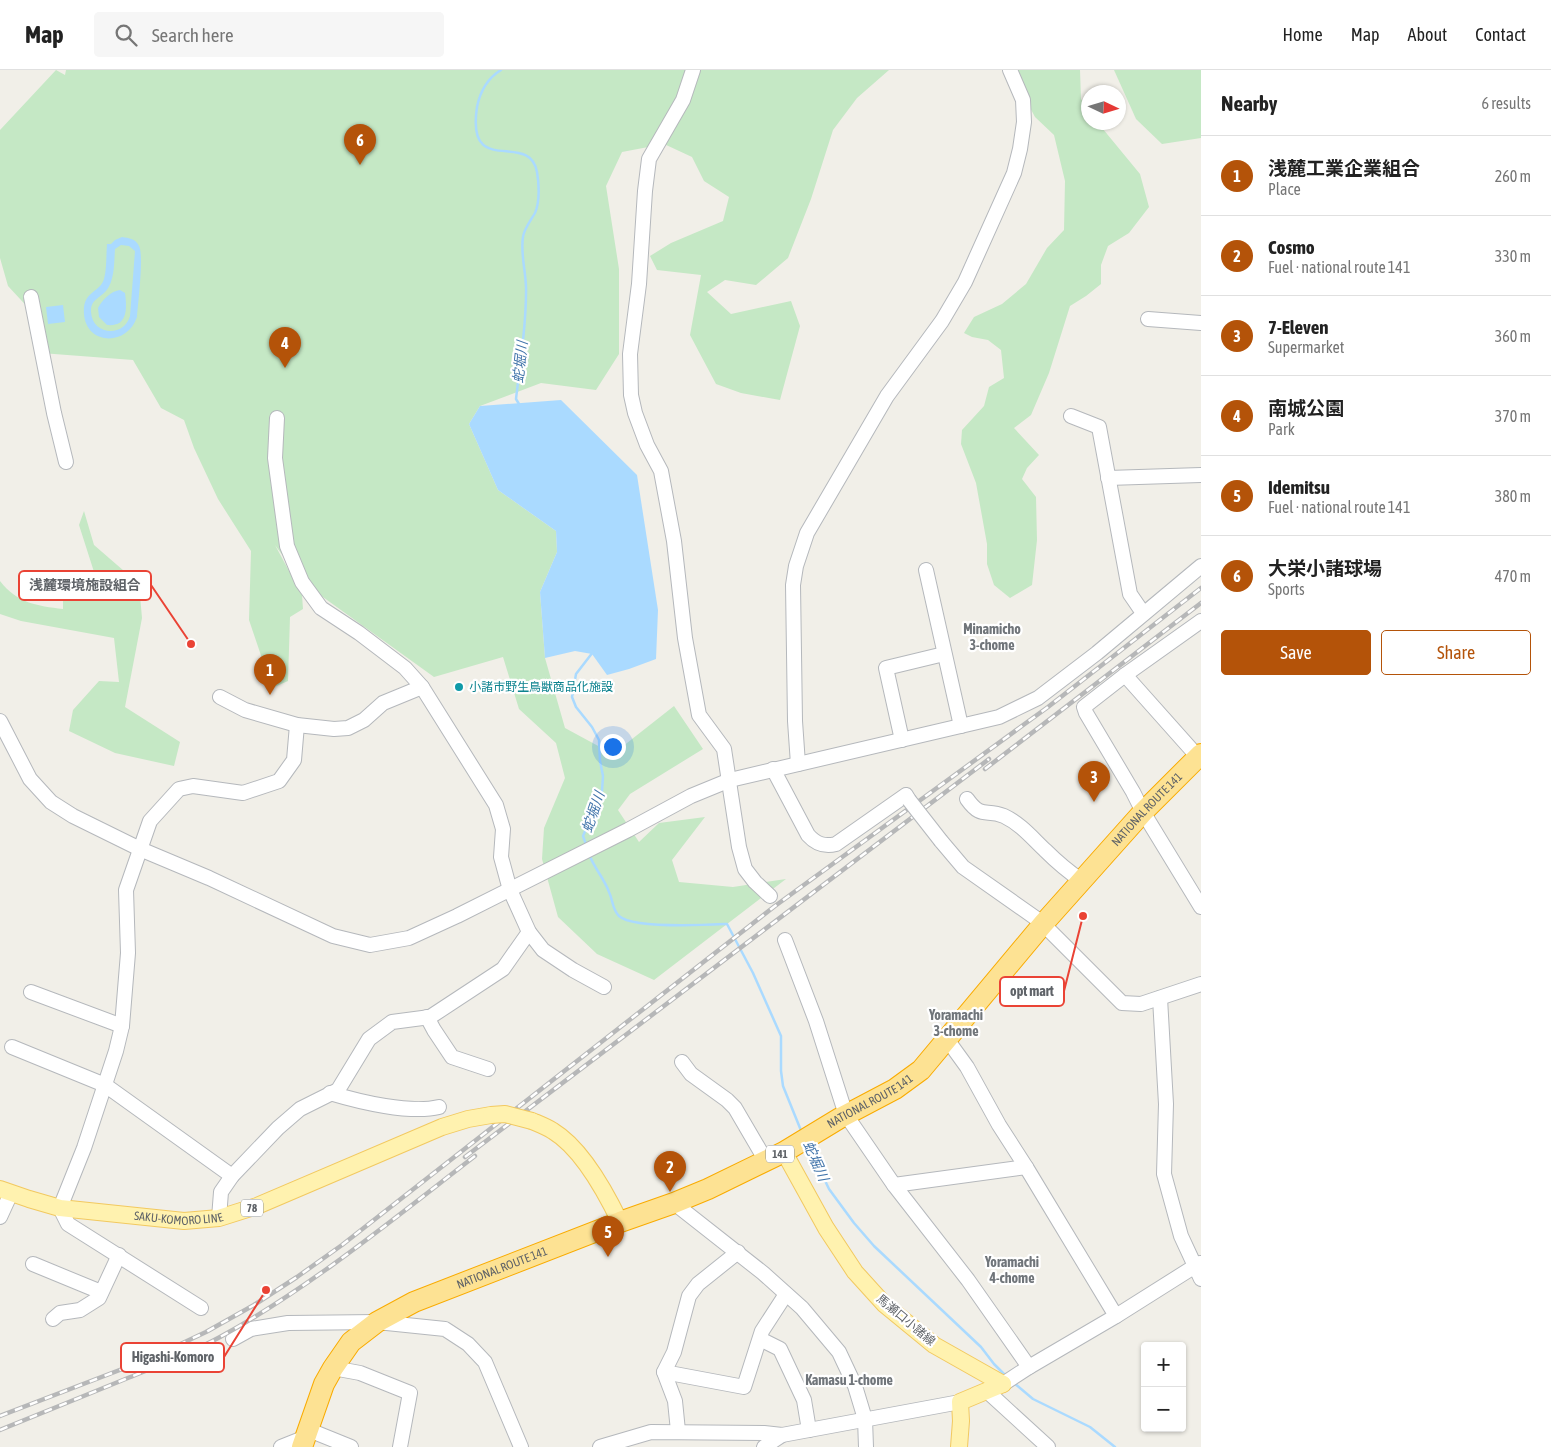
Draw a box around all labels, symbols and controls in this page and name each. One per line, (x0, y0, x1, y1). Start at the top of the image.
search box (94, 12, 444, 57)
text: Map (25, 21, 64, 48)
icon: search (112, 21, 140, 49)
text: Search here (152, 24, 234, 46)
text: Home (1283, 24, 1323, 45)
text: Map (1351, 24, 1380, 45)
text: About (1408, 24, 1447, 45)
text: Contact (1475, 24, 1526, 45)
north arrow (1081, 85, 1126, 130)
text: Nearby (1221, 91, 1277, 115)
text: 6 results (1481, 94, 1531, 112)
pin: 6 (344, 124, 376, 165)
text: 浅麓工業企業組合 (1268, 157, 1420, 179)
text: 1 (1233, 167, 1241, 185)
text: 260 m (1495, 167, 1531, 185)
text: Place (1268, 180, 1301, 198)
text: Cosmo (1268, 236, 1315, 258)
text: 2 (1233, 247, 1241, 265)
text: 330 m (1495, 247, 1531, 265)
text: Fuel · national route 141 (1268, 258, 1410, 276)
text: 7-Eleven (1268, 316, 1329, 338)
pin: 4 (269, 327, 301, 368)
text: 3 (1233, 327, 1241, 345)
text: 360 m (1495, 327, 1531, 345)
water label: 蛇堀川 (510, 338, 530, 384)
text: Supermarket (1268, 338, 1344, 356)
text: 南城公園 (1268, 397, 1344, 419)
text: 4 (1233, 407, 1241, 425)
text: 370 m (1495, 407, 1531, 425)
text: Park (1268, 420, 1295, 438)
text: Idemitsu (1268, 476, 1330, 498)
text: 5 (1233, 487, 1241, 505)
text: 380 m (1495, 487, 1531, 505)
text: Fuel · national route 141 (1268, 498, 1410, 516)
text: 大栄小諸球場 (1268, 557, 1382, 579)
text: 6 (1233, 567, 1241, 585)
text: 470 m (1495, 567, 1531, 585)
callout: 浅麓環境施設組合 (19, 571, 151, 600)
text: 浅麓環境施設組合 (29, 577, 141, 593)
text: Sports (1268, 580, 1305, 598)
district label: Minamicho 3-chome (963, 621, 1021, 653)
button: Save (1221, 630, 1371, 675)
button: Share (1381, 630, 1531, 675)
pin: 1 (254, 654, 286, 695)
place label: 小諸市野生鳥獣商品化施設 (469, 680, 613, 694)
marker: 小諸市野生鳥獣商品化施設 (453, 681, 465, 693)
your location (600, 734, 626, 760)
pin: 3 (1078, 761, 1110, 802)
street label: NATIONAL ROUTE 141 (1109, 770, 1185, 849)
water label: 蛇堀川 (579, 788, 608, 834)
callout: opt mart (1000, 977, 1064, 1006)
text: opt mart (1010, 983, 1054, 999)
district label: Yoramachi 3-chome (928, 1007, 983, 1039)
street label: NATIONAL ROUTE 141 (825, 1071, 916, 1131)
water label: 蛇堀川 (800, 1139, 833, 1185)
road number: 141 (766, 1146, 794, 1162)
pin: 2 (654, 1151, 686, 1192)
road number: 78 (241, 1200, 263, 1216)
street label: SAKU-KOMORO LINE (133, 1209, 225, 1228)
pin: 5 (592, 1216, 624, 1257)
street label: NATIONAL ROUTE 141 (455, 1244, 550, 1292)
district label: Yoramachi 4-chome (984, 1254, 1039, 1286)
street label: 馬瀬口小諸線 (874, 1291, 938, 1349)
map controls (1141, 1342, 1186, 1432)
button: + (1141, 1342, 1186, 1387)
callout: Higashi-Komoro (121, 1343, 224, 1372)
text: Higashi-Komoro (132, 1349, 215, 1365)
district label: Kamasu 1-chome (805, 1372, 893, 1388)
button: − (1141, 1387, 1186, 1432)

